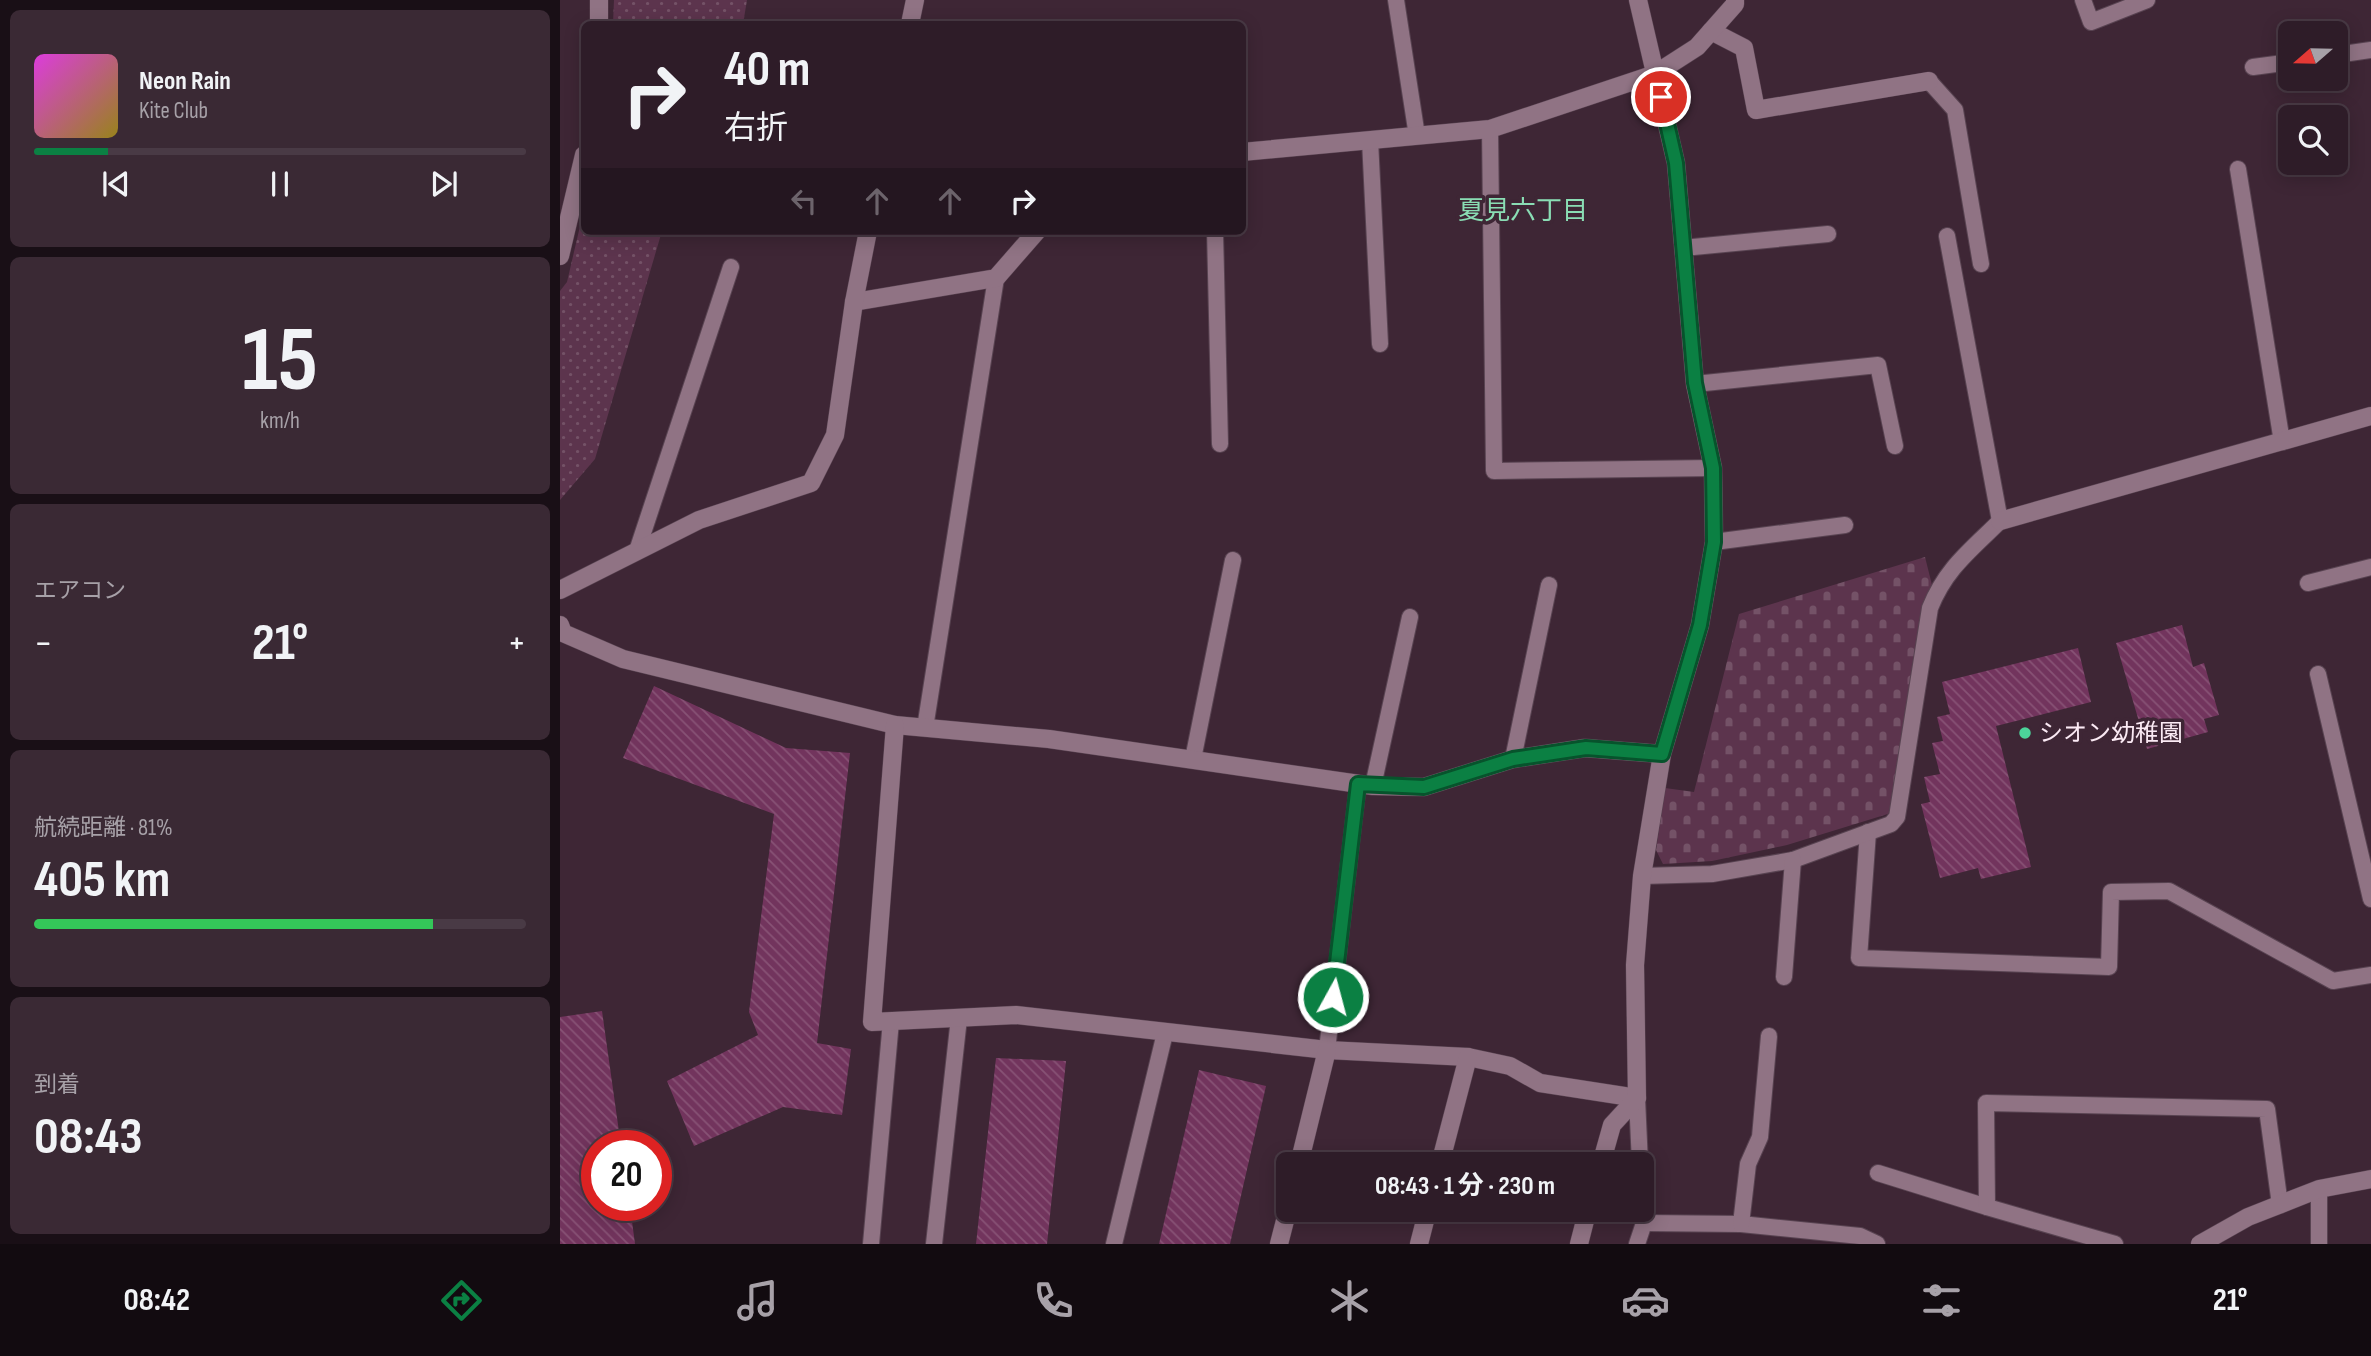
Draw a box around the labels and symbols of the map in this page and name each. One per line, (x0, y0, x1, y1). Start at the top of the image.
north arrow (2278, 21, 2348, 91)
pin (1631, 67, 1691, 127)
district label: 夏見六丁目 (1458, 196, 1588, 227)
place label: シオン幼稚園 (2039, 719, 2183, 748)
marker: シオン幼稚園 (2017, 725, 2033, 741)
position arrow (1296, 960, 1370, 1034)
speed limit sign: 20 (581, 1130, 672, 1221)

